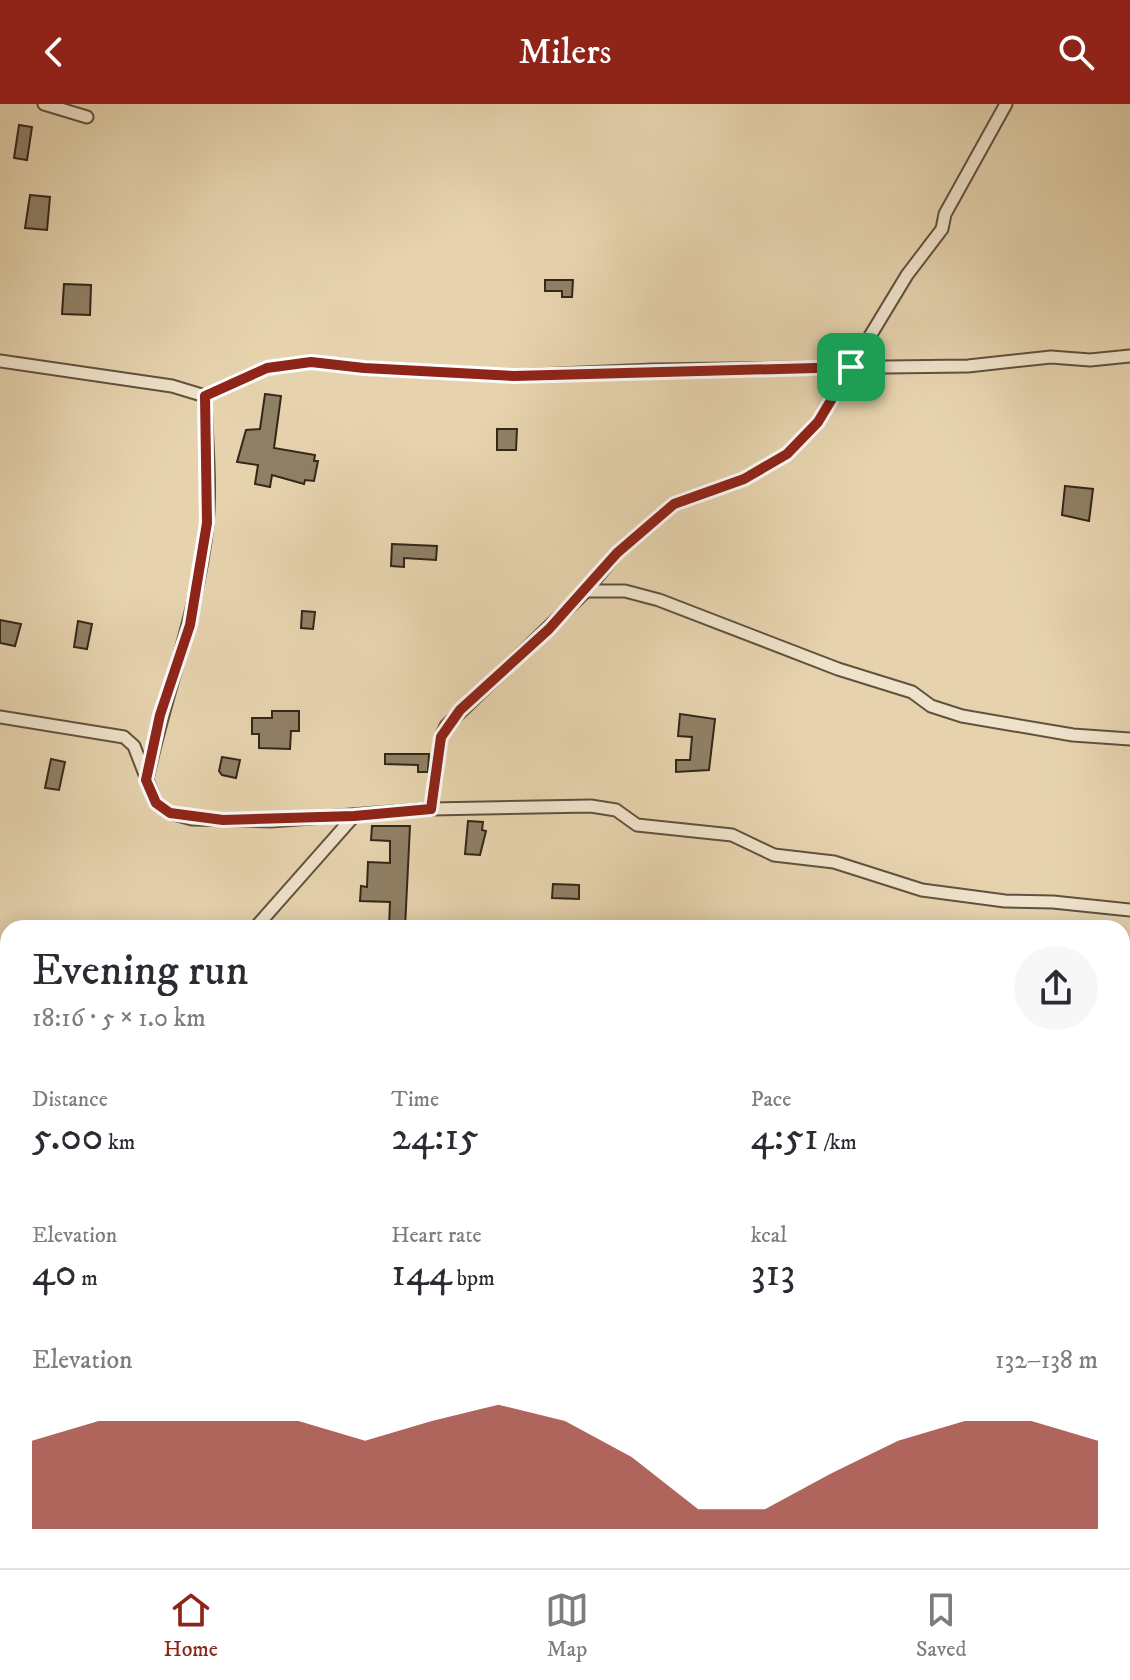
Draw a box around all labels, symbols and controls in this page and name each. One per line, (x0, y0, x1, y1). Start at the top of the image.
icon: back (32, 30, 76, 74)
text: Milers (518, 30, 612, 75)
icon: search (1054, 30, 1098, 74)
pin (817, 333, 885, 401)
icon: arrive (829, 345, 873, 389)
text: Evening run (32, 944, 249, 999)
button: share (1014, 946, 1098, 1030)
text: 18:16 · 5 × 1.0 km (32, 1002, 206, 1035)
text: Distance (32, 1086, 108, 1113)
text: Time (391, 1086, 439, 1113)
text: Pace (751, 1086, 791, 1113)
text: 5.00 (32, 1113, 103, 1163)
text: 24:15 (391, 1113, 479, 1163)
text: 4:51 (751, 1113, 819, 1163)
text: km (103, 1129, 135, 1156)
text: /km (819, 1129, 857, 1156)
text: Elevation (32, 1222, 117, 1249)
text: Heart rate (391, 1222, 482, 1249)
text: kcal (751, 1222, 787, 1249)
text: 40 (32, 1249, 77, 1299)
text: 144 (391, 1249, 452, 1299)
text: 313 (751, 1249, 795, 1299)
text: m (77, 1265, 98, 1292)
text: bpm (452, 1265, 495, 1292)
text: Elevation (32, 1344, 133, 1377)
text: 132–138 m (995, 1344, 1098, 1377)
tab: Home (164, 1588, 218, 1663)
tab: Map (545, 1588, 589, 1663)
tab: Saved (916, 1588, 966, 1663)

